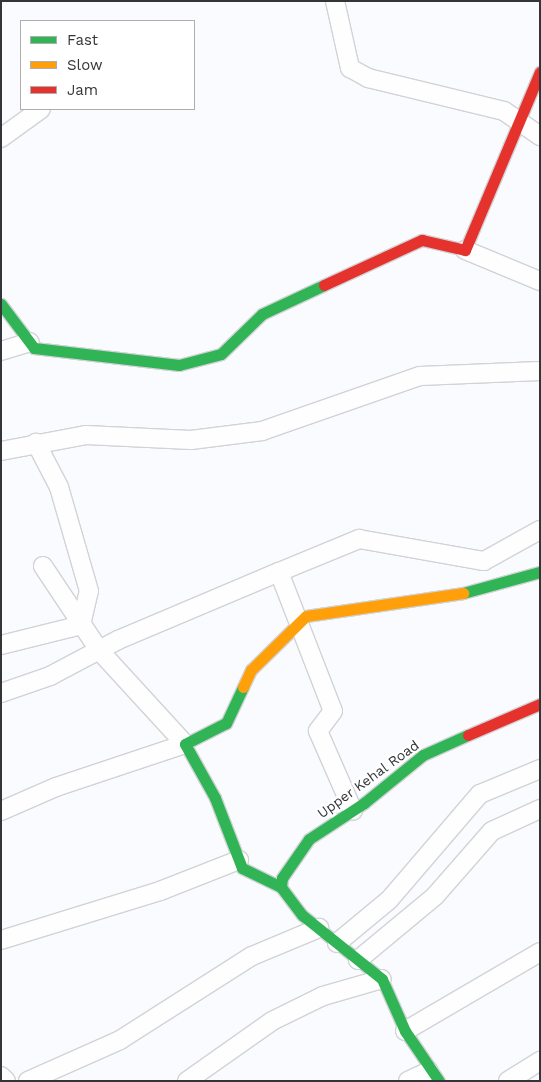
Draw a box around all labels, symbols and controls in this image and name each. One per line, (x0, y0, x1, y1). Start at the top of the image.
legend (20, 20, 195, 110)
text: Fast (67, 31, 98, 49)
text: Slow (67, 56, 103, 74)
text: Jam (67, 81, 98, 99)
street label: Upper Kehal Road (314, 736, 422, 822)

